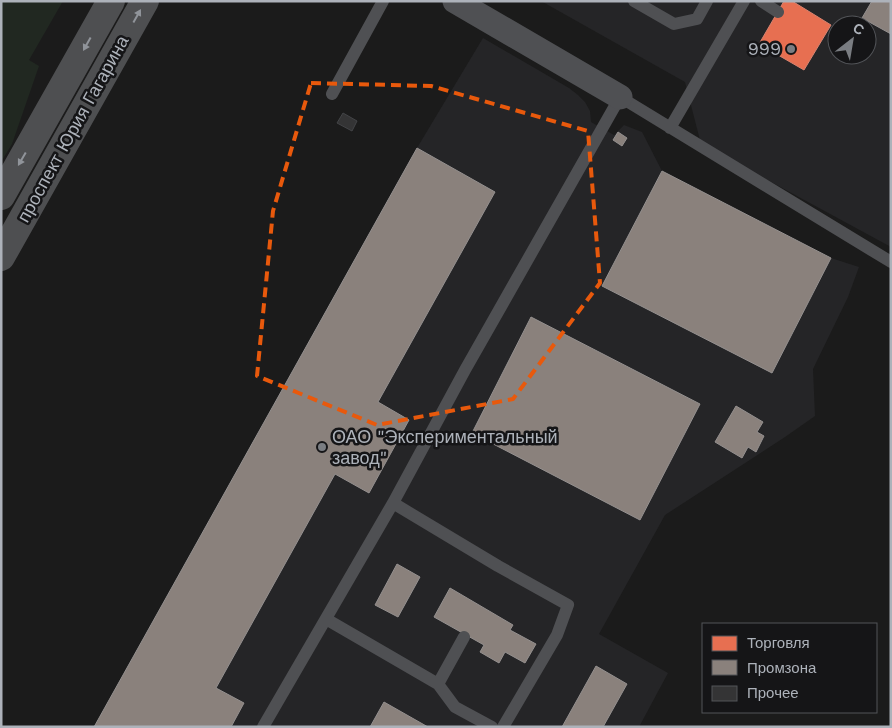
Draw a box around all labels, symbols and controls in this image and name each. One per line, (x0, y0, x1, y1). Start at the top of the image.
one-way arrow (133, 9, 141, 24)
north arrow (827, 15, 877, 65)
text: С (850, 19, 867, 38)
street label: проспект Юрия Гагарина (12, 31, 133, 226)
one-way arrow (83, 36, 91, 51)
place label: 999 (748, 38, 781, 59)
marker: 999 (785, 43, 797, 55)
one-way arrow (17, 153, 26, 166)
place label: ОАО "Экспериментальный завод" (332, 426, 558, 468)
marker: ОАО "Экспериментальный завод" (316, 441, 328, 453)
legend (702, 623, 877, 713)
text: Торговля (747, 634, 810, 652)
text: Промзона (747, 659, 817, 677)
text: Прочее (747, 684, 799, 702)

